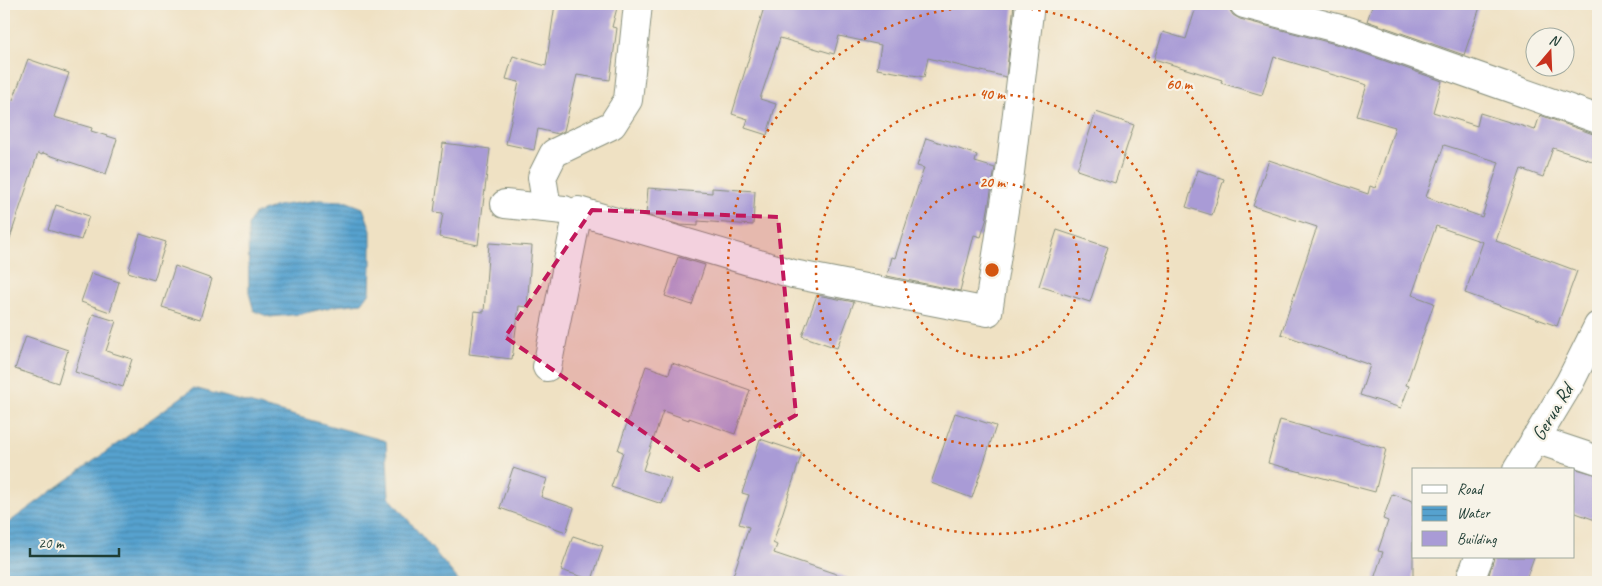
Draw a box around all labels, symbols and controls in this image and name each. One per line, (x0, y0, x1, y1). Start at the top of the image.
north arrow (1524, 28, 1574, 78)
text: N (1547, 31, 1563, 50)
text: 60 m (1166, 75, 1193, 94)
text: 40 m (979, 85, 1006, 104)
text: 20 m (979, 173, 1006, 192)
centre of rings (983, 261, 1001, 279)
street label: Gerua Rd (1526, 377, 1581, 445)
legend (1412, 468, 1574, 558)
text: Road (1457, 480, 1484, 499)
text: Water (1457, 504, 1491, 523)
scale bar (30, 526, 119, 558)
text: Building (1457, 530, 1497, 549)
text: 20 m (38, 534, 65, 553)

